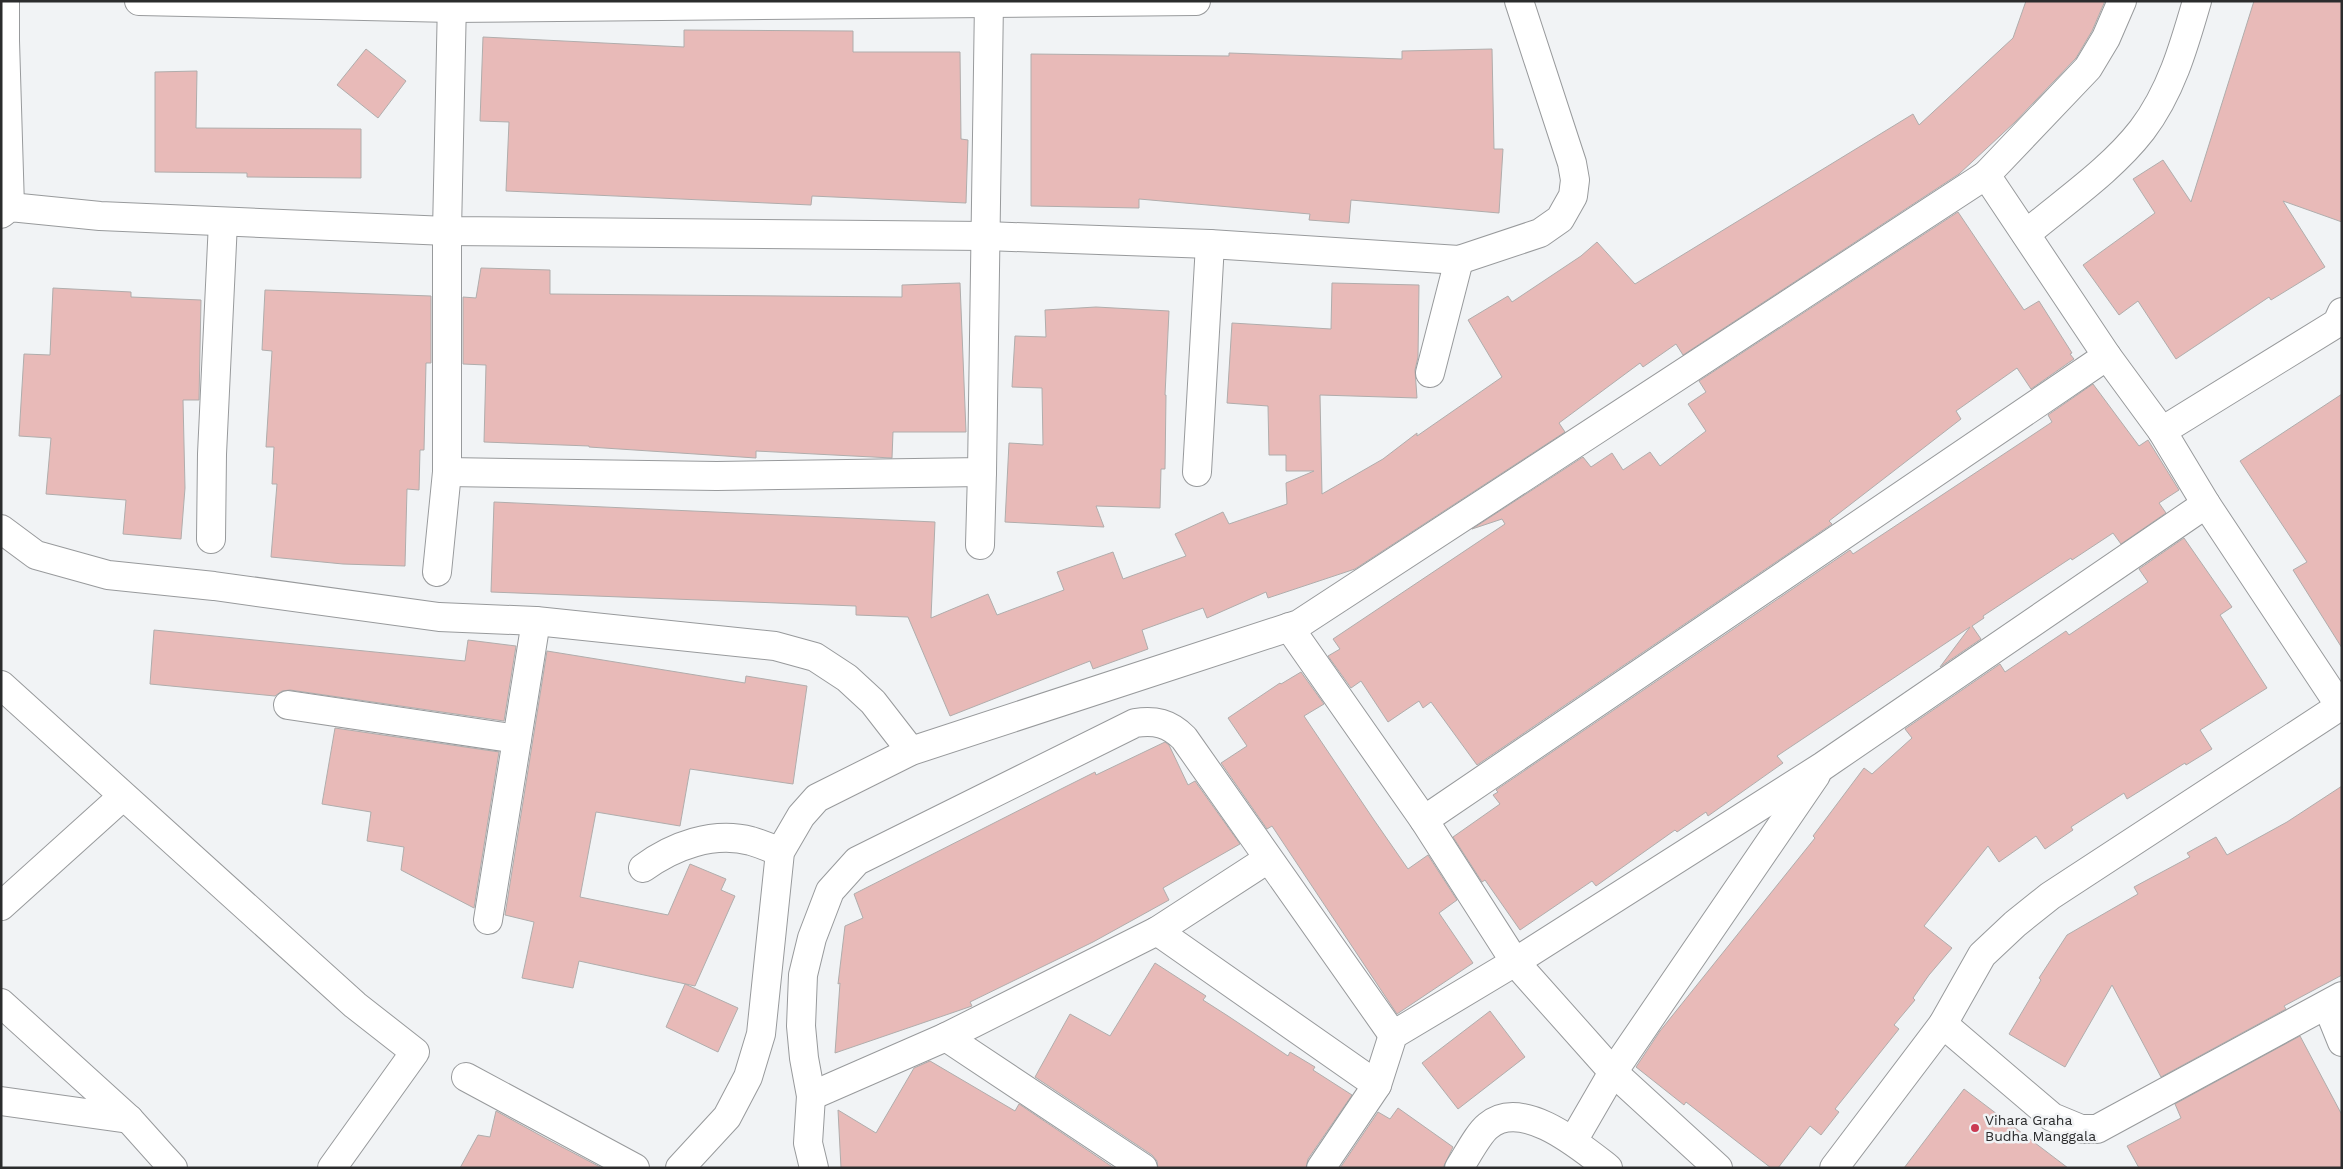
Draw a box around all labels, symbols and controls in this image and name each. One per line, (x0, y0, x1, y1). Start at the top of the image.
place label: Vihara Graha Budha Manggala (1985, 1112, 2096, 1144)
marker: Vihara Graha Budha Manggala (1969, 1122, 1981, 1134)

